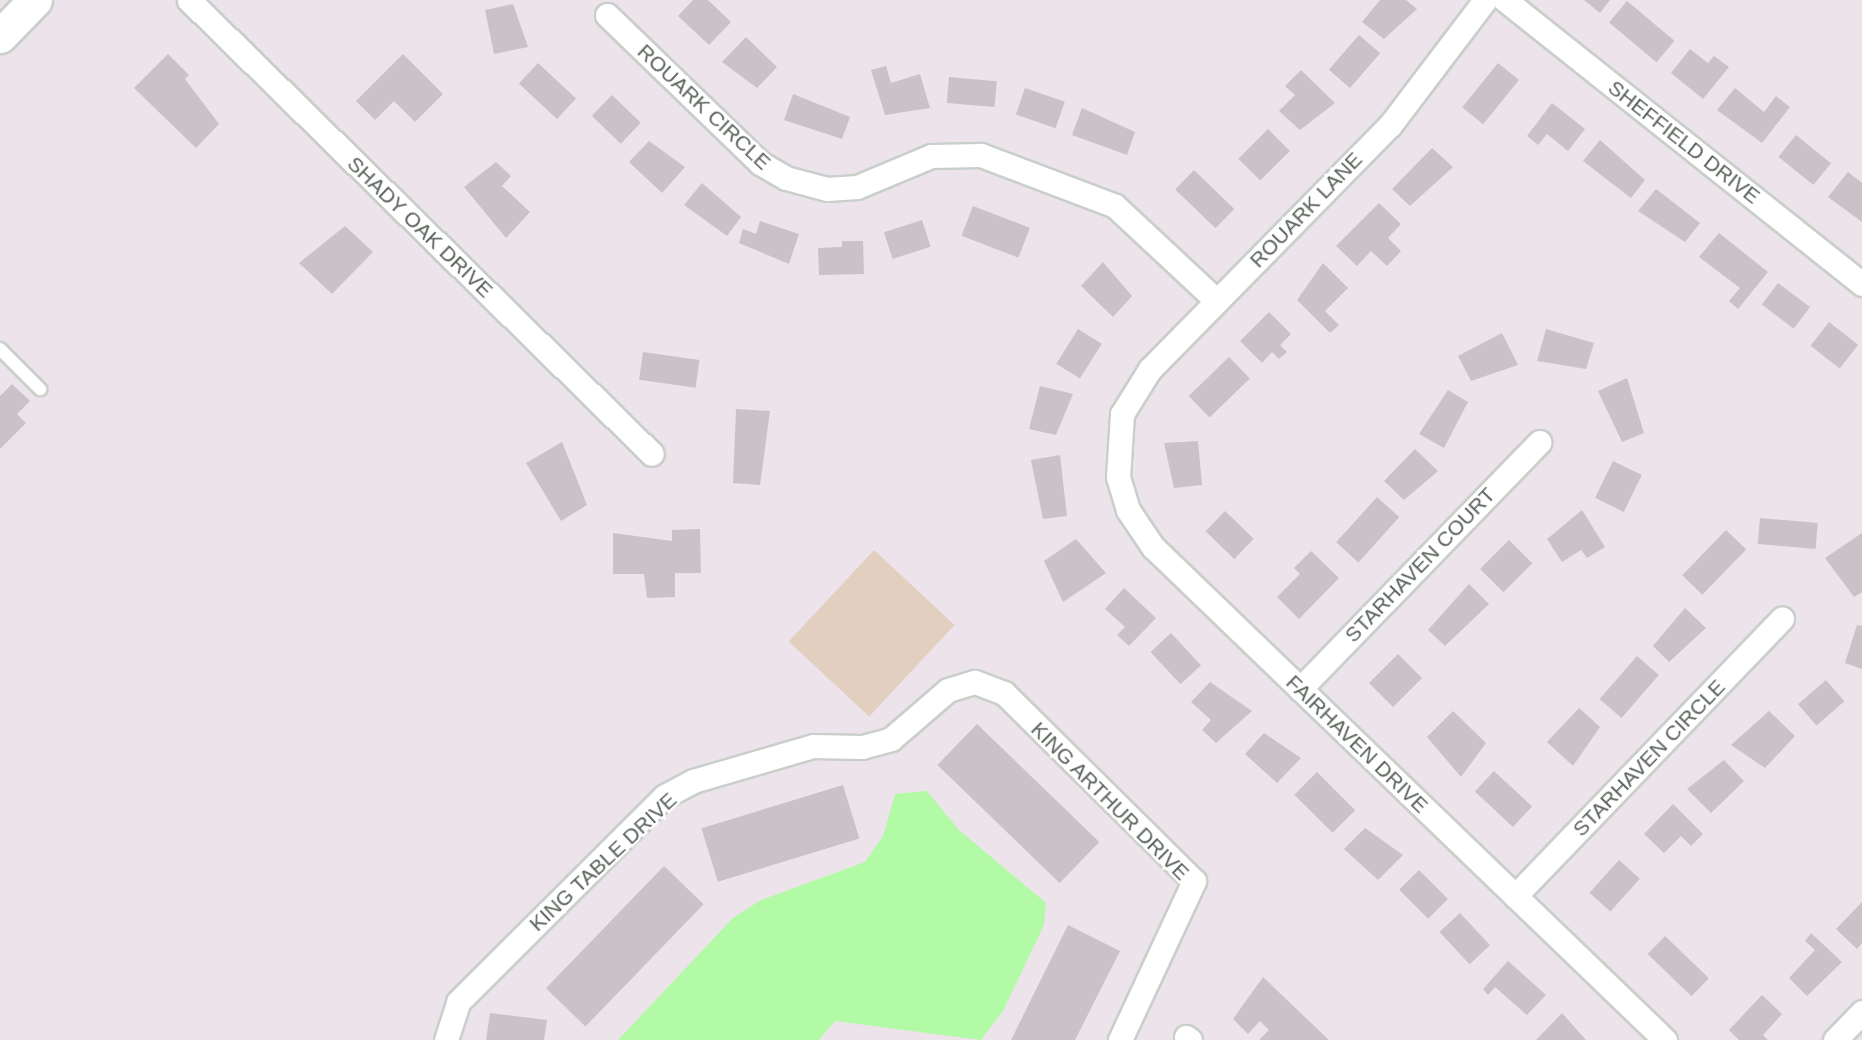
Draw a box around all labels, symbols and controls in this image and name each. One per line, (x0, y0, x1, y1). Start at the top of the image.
street label: ROUARK CIRCLE (632, 39, 776, 175)
street label: SHEFFIELD DRIVE (1603, 75, 1765, 209)
street label: ROUARK LANE (1245, 147, 1367, 273)
street label: SHADY OAK DRIVE (342, 151, 498, 303)
street label: STARHAVEN COURT (1340, 482, 1500, 648)
street label: FAIRHAVEN DRIVE (1281, 670, 1433, 818)
street label: STARHAVEN CIRCLE (1568, 674, 1730, 842)
street label: KING ARTHUR DRIVE (1025, 716, 1195, 886)
street label: KING TABLE DRIVE (524, 787, 682, 937)

